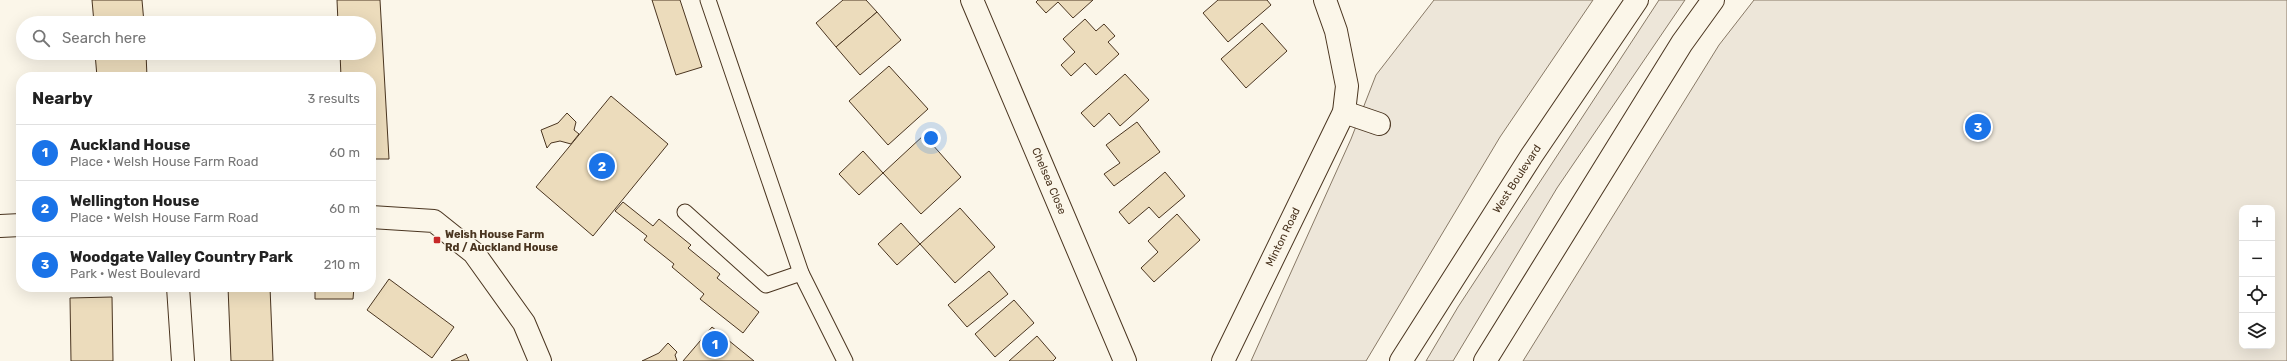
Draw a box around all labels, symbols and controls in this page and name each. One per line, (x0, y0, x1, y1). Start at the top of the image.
search box (16, 16, 376, 60)
icon: search (30, 27, 52, 49)
text: Search here (62, 29, 146, 47)
text: Nearby (32, 88, 93, 108)
text: 3 results (308, 91, 360, 106)
pin: 3 (1965, 112, 1991, 142)
your location (921, 128, 941, 148)
text: Auckland House (70, 136, 191, 154)
street label: West Boulevard (1490, 142, 1544, 216)
text: 1 (42, 145, 48, 160)
text: 60 m (329, 145, 360, 160)
street label: Chelsea Close (1029, 146, 1069, 216)
pin: 2 (589, 151, 615, 181)
text: Place · Welsh House Farm Road (70, 154, 258, 169)
text: Wellington House (70, 192, 199, 210)
text: 2 (41, 201, 49, 216)
text: 60 m (329, 201, 360, 216)
street label: Minton Road (1263, 205, 1303, 269)
map controls (2239, 205, 2275, 349)
button: + (2239, 205, 2275, 241)
text: Place · Welsh House Farm Road (70, 210, 258, 225)
place label: Welsh House Farm Rd / Auckland House (445, 228, 559, 254)
marker: Welsh House Farm Rd / Auckland House (432, 235, 442, 245)
button: − (2239, 241, 2275, 277)
text: Woodgate Valley Country Park (70, 248, 293, 266)
text: 3 (41, 257, 49, 272)
text: 210 m (324, 257, 360, 272)
text: Park · West Boulevard (70, 266, 201, 281)
button: locate (2239, 277, 2275, 313)
button: layers (2239, 313, 2275, 349)
pin: 1 (702, 329, 728, 359)

